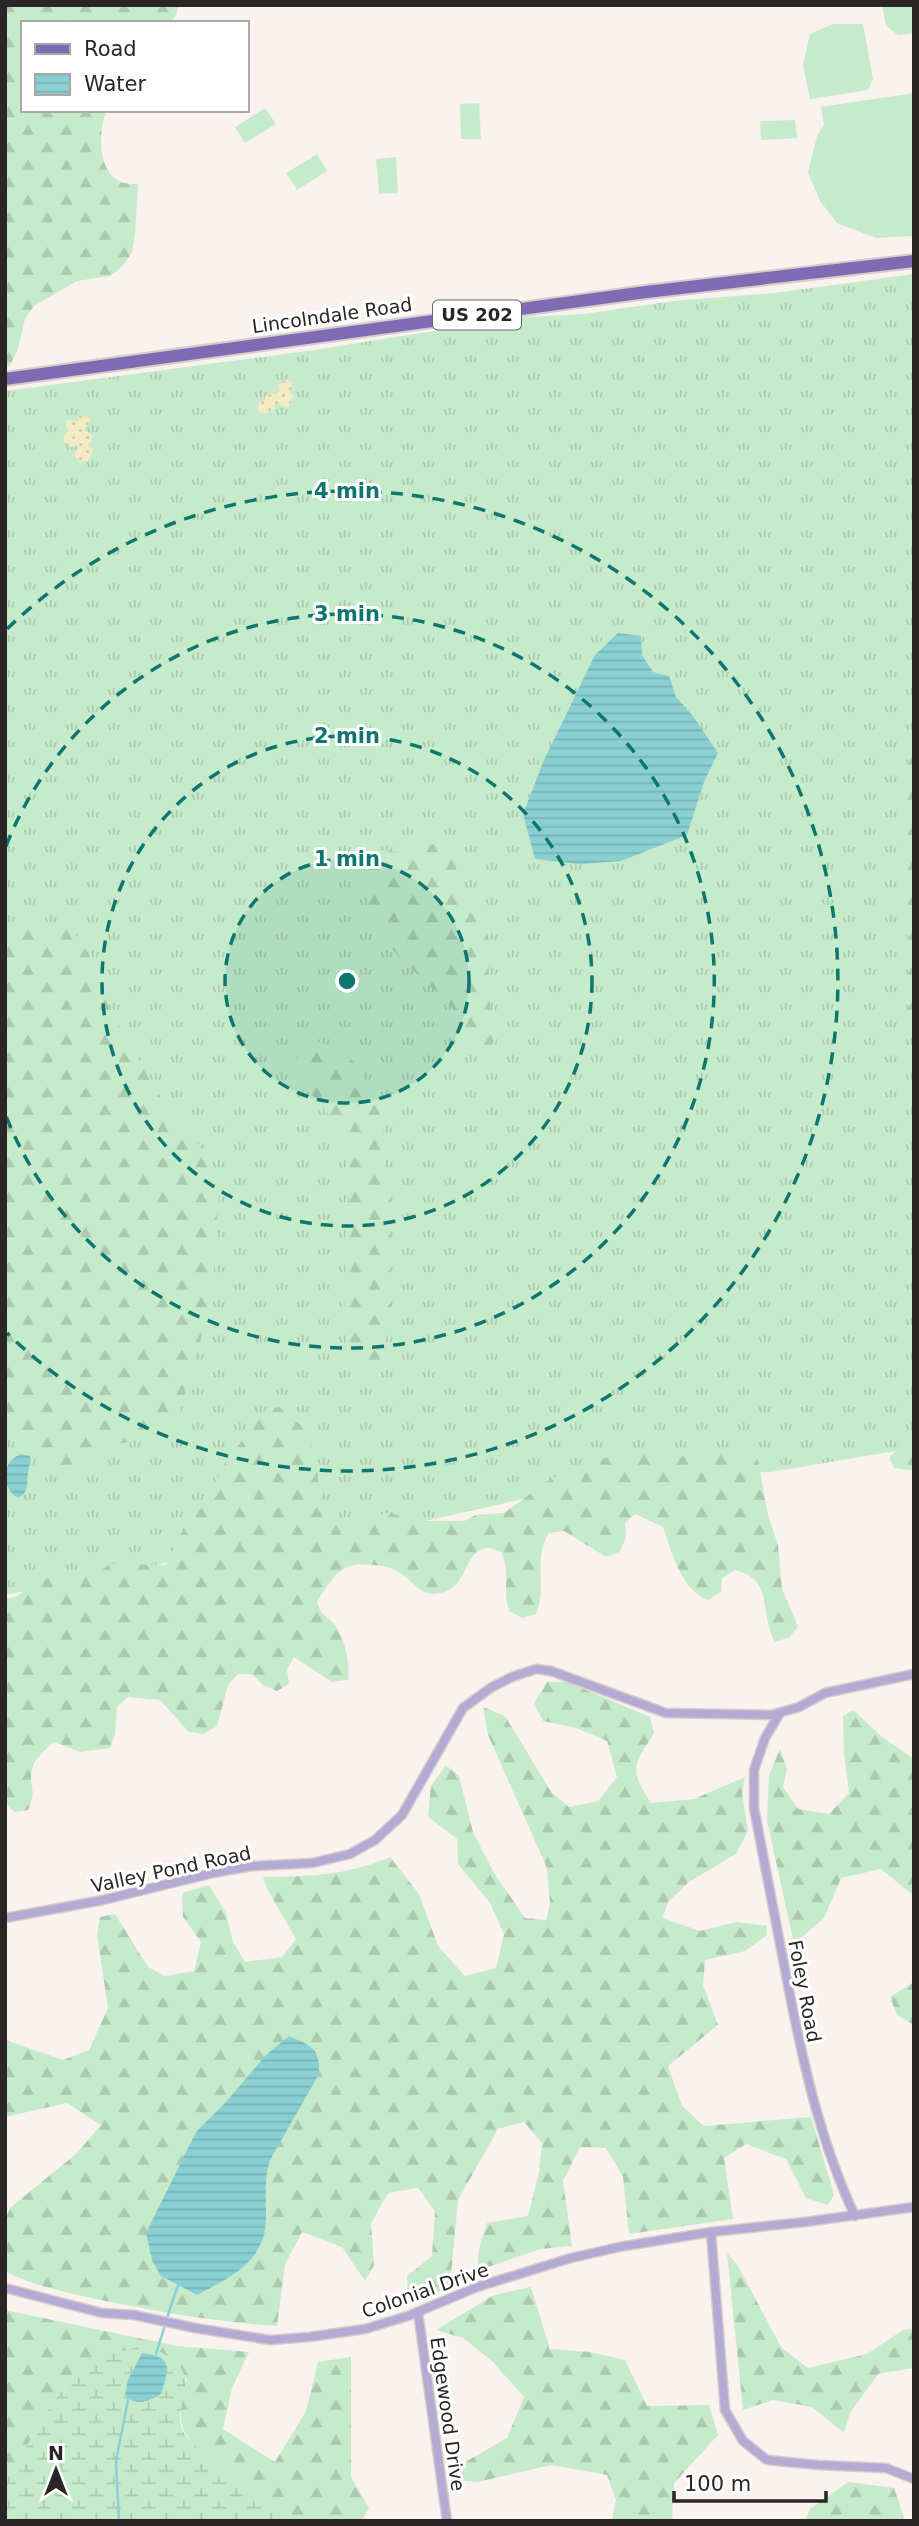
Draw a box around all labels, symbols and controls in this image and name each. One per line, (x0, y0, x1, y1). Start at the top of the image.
legend (21, 21, 248, 112)
text: Road (84, 37, 137, 61)
text: Water (84, 72, 146, 96)
street label: Lincolndale Road (250, 293, 414, 337)
road number: US 202 (433, 300, 521, 330)
text: 4 min (314, 479, 380, 503)
text: 3 min (314, 602, 380, 626)
text: 2 min (314, 724, 380, 748)
text: 1 min (314, 847, 380, 871)
centre of rings (335, 969, 359, 993)
street label: Valley Pond Road (89, 1841, 253, 1897)
street label: Foley Road (784, 1938, 826, 2044)
street label: Colonial Drive (359, 2258, 491, 2322)
street label: Edgewood Drive (426, 2336, 470, 2492)
north arrow (21, 2435, 91, 2505)
text: N (48, 2442, 64, 2464)
scale bar (674, 2460, 826, 2504)
text: 100 m (684, 2472, 751, 2496)

